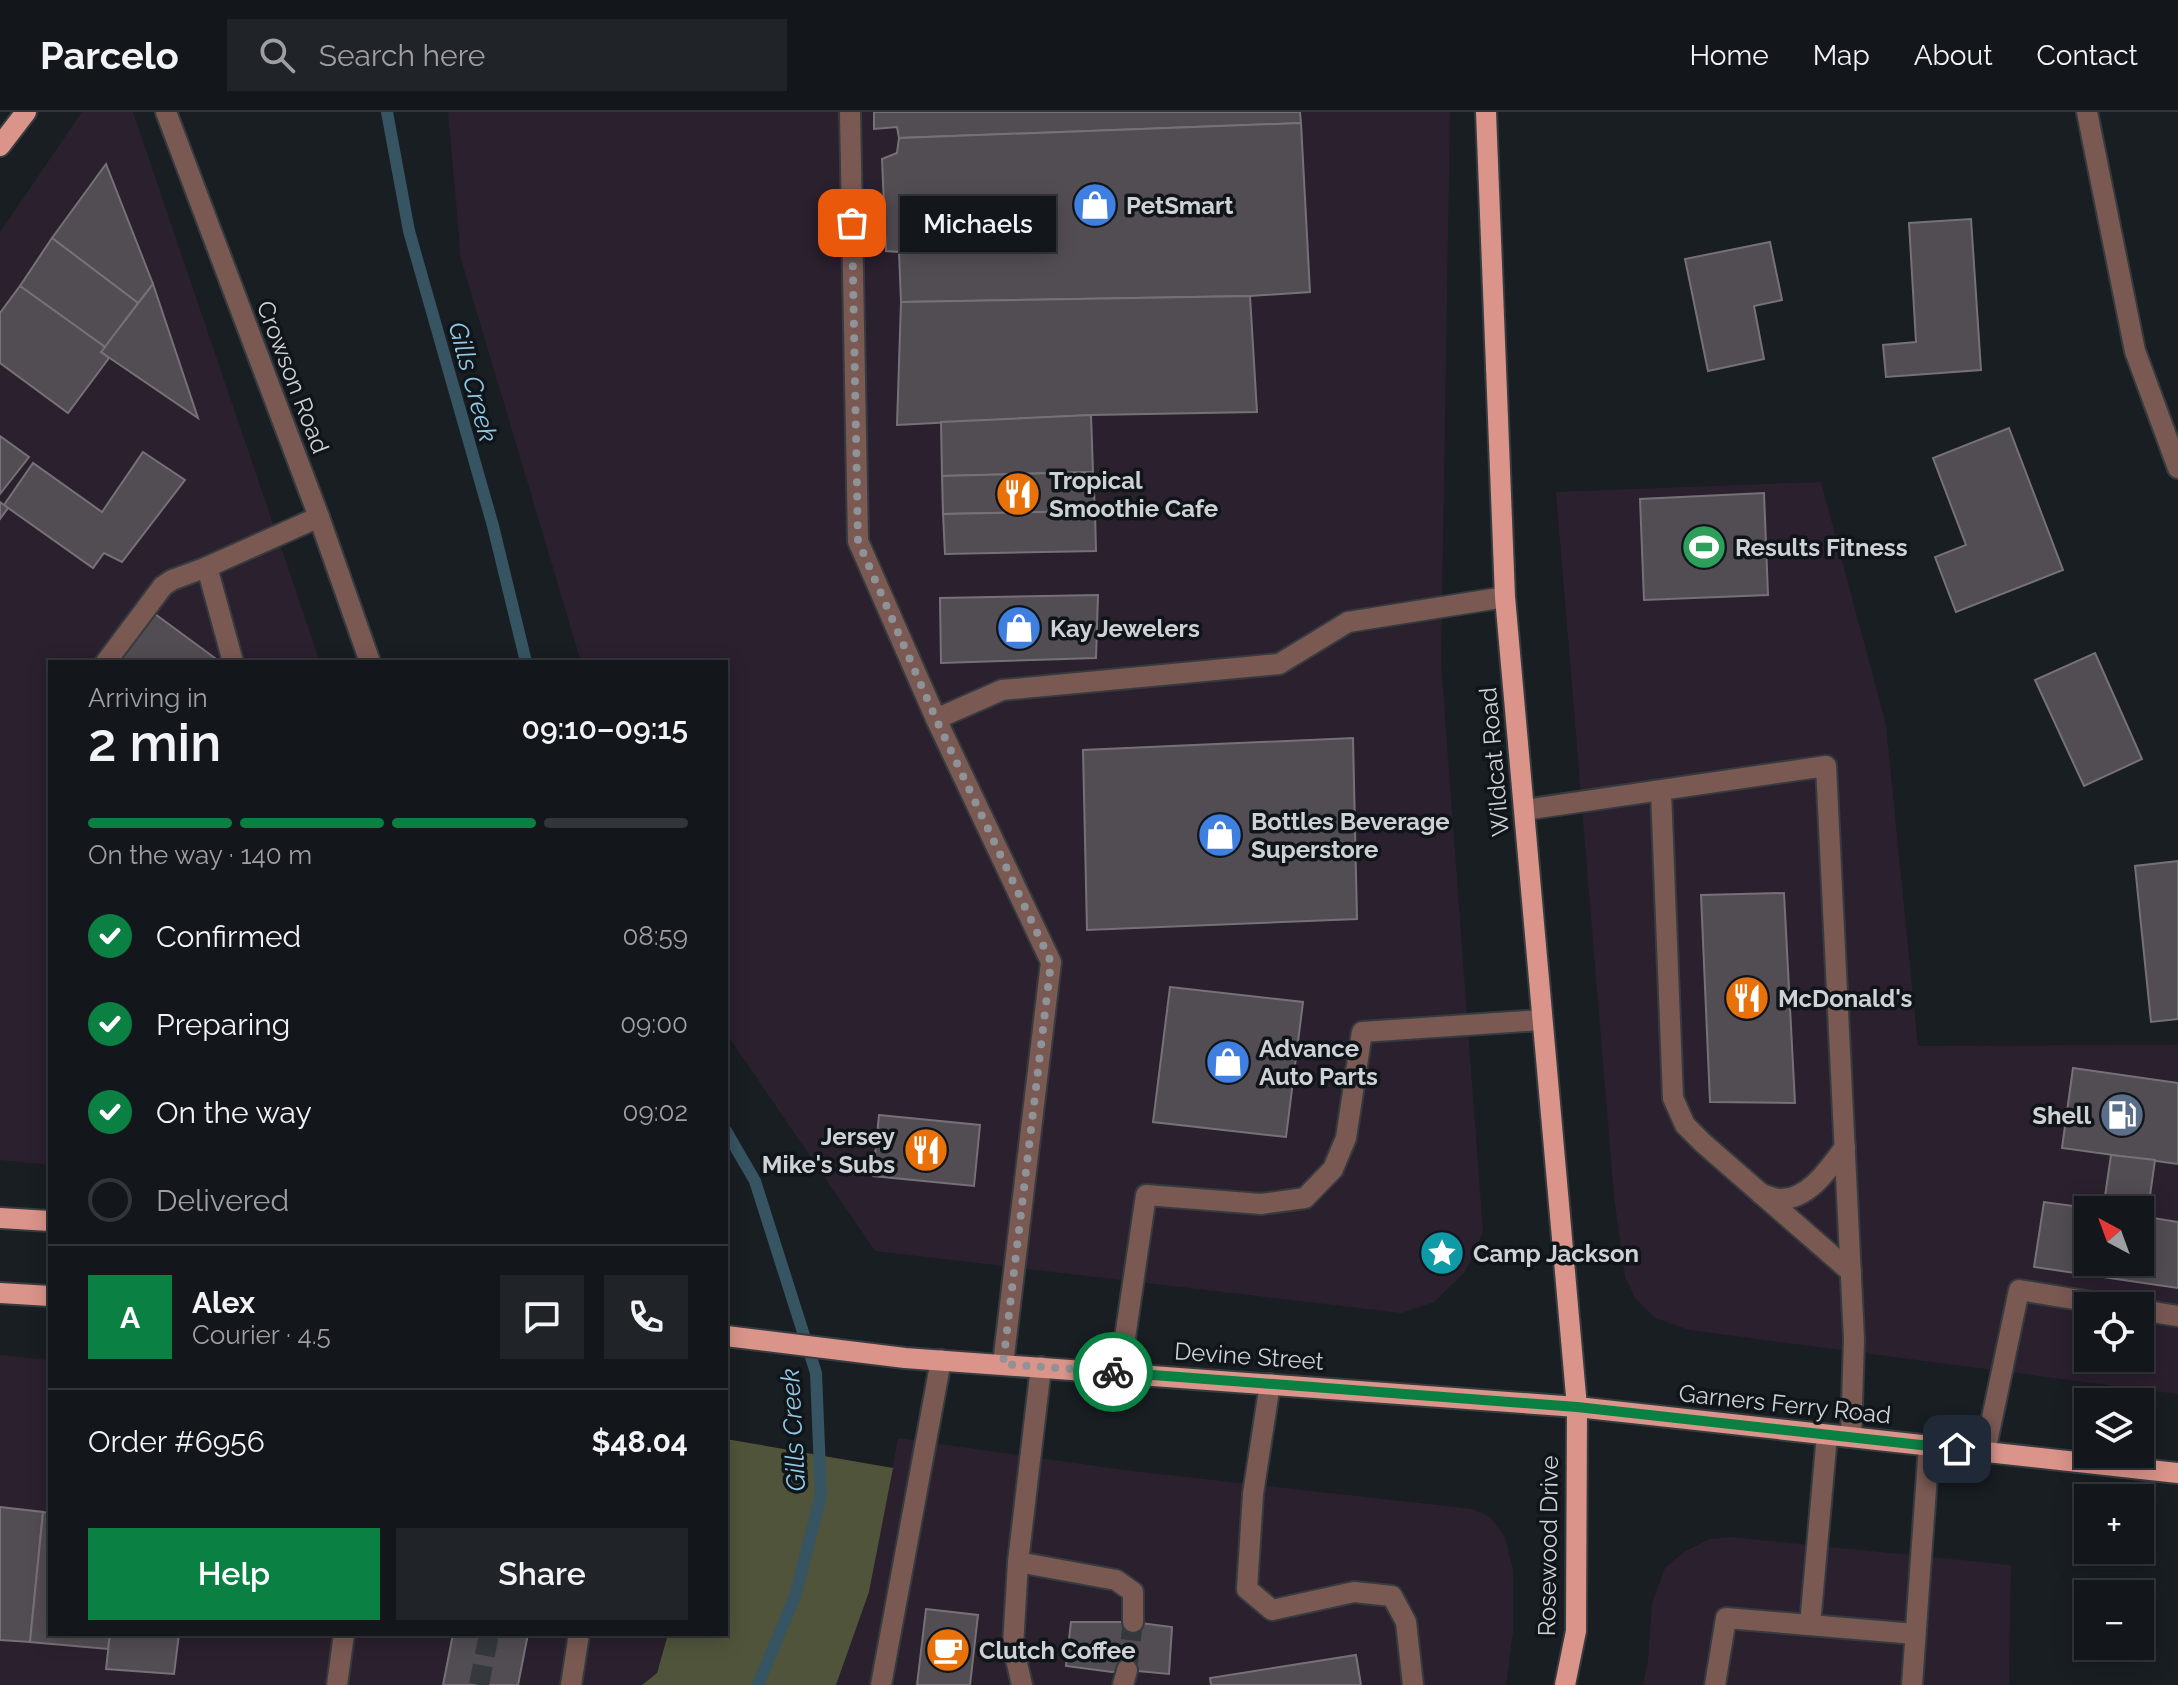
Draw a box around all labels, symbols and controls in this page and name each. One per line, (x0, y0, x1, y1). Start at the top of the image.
search box (227, 19, 787, 91)
text: Parcelo (40, 33, 179, 78)
icon: search (255, 33, 299, 77)
text: Search here (319, 38, 485, 73)
text: Home (1689, 39, 1769, 72)
text: Map (1813, 39, 1870, 72)
text: About (1914, 39, 1993, 72)
text: Contact (2037, 39, 2138, 72)
shop icon: PetSmart (1071, 181, 1119, 229)
pin (818, 189, 886, 257)
place label: PetSmart (1126, 191, 1233, 220)
callout: Michaels (900, 195, 1056, 251)
icon: bag (830, 201, 874, 245)
text: Michaels (923, 209, 1033, 239)
street label: Crowson Road (251, 297, 335, 457)
water label: Gills Creek (443, 319, 503, 445)
place label: Tropical Smoothie Cafe (1049, 466, 1218, 523)
restaurant icon: Tropical Smoothie Cafe (994, 470, 1042, 518)
sports icon: Results Fitness (1680, 523, 1728, 571)
place label: Results Fitness (1735, 533, 1908, 562)
shop icon: Kay Jewelers (995, 604, 1043, 652)
place label: Kay Jewelers (1050, 614, 1200, 643)
text: Arriving in (88, 683, 208, 713)
street label: Wildcat Road (1473, 686, 1515, 838)
text: 09:10–09:15 (521, 711, 688, 746)
text: 2 min (88, 712, 221, 773)
place label: Bottles Beverage Superstore (1251, 807, 1450, 864)
shop icon: Bottles Beverage Superstore (1196, 811, 1244, 859)
text: On the way · 140 m (88, 840, 312, 870)
icon: check (88, 914, 132, 958)
text: Confirmed (156, 919, 301, 954)
text: 08:59 (622, 921, 688, 951)
restaurant icon: McDonald's (1723, 974, 1771, 1022)
place label: McDonald's (1778, 984, 1913, 1013)
icon: check (88, 1002, 132, 1046)
text: Preparing (156, 1007, 290, 1042)
text: 09:00 (620, 1009, 688, 1039)
place label: Advance Auto Parts (1259, 1034, 1378, 1091)
shop icon: Advance Auto Parts (1204, 1038, 1252, 1086)
icon: check (88, 1090, 132, 1134)
fuel station icon: Shell (2098, 1091, 2146, 1139)
text: On the way (156, 1095, 312, 1130)
text: 09:02 (623, 1097, 688, 1127)
place label: Shell (2032, 1101, 2091, 1130)
place label: Jersey Mike's Subs (762, 1122, 895, 1179)
restaurant icon: Jersey Mike's Subs (902, 1126, 950, 1174)
text: Delivered (156, 1183, 289, 1218)
north arrow (2074, 1196, 2154, 1276)
map controls (2074, 1196, 2154, 1660)
place icon: Camp Jackson (1418, 1229, 1466, 1277)
place label: Camp Jackson (1473, 1239, 1639, 1268)
button: chat (500, 1275, 584, 1359)
button: phone (604, 1275, 688, 1359)
text: Alex (192, 1285, 255, 1320)
button: locate (2074, 1292, 2154, 1372)
text: A (120, 1300, 140, 1335)
text: Courier · 4.5 (192, 1320, 331, 1350)
courier (1073, 1332, 1153, 1412)
street label: Devine Street (1173, 1336, 1325, 1376)
icon: bike (1091, 1350, 1135, 1394)
water label: Gills Creek (775, 1368, 811, 1492)
street label: Garners Ferry Road (1677, 1378, 1893, 1430)
button: layers (2074, 1388, 2154, 1468)
pin (1923, 1415, 1991, 1483)
text: Order #6956 (88, 1424, 265, 1459)
text: $48.04 (591, 1424, 688, 1459)
icon: home (1935, 1427, 1979, 1471)
street label: Rosewood Drive (1532, 1455, 1564, 1637)
button: + (2074, 1484, 2154, 1564)
button: Help (88, 1528, 380, 1620)
button: Share (396, 1528, 688, 1620)
button: − (2074, 1580, 2154, 1660)
cafe icon: Clutch Coffee (924, 1626, 972, 1674)
place label: Clutch Coffee (979, 1636, 1136, 1665)

